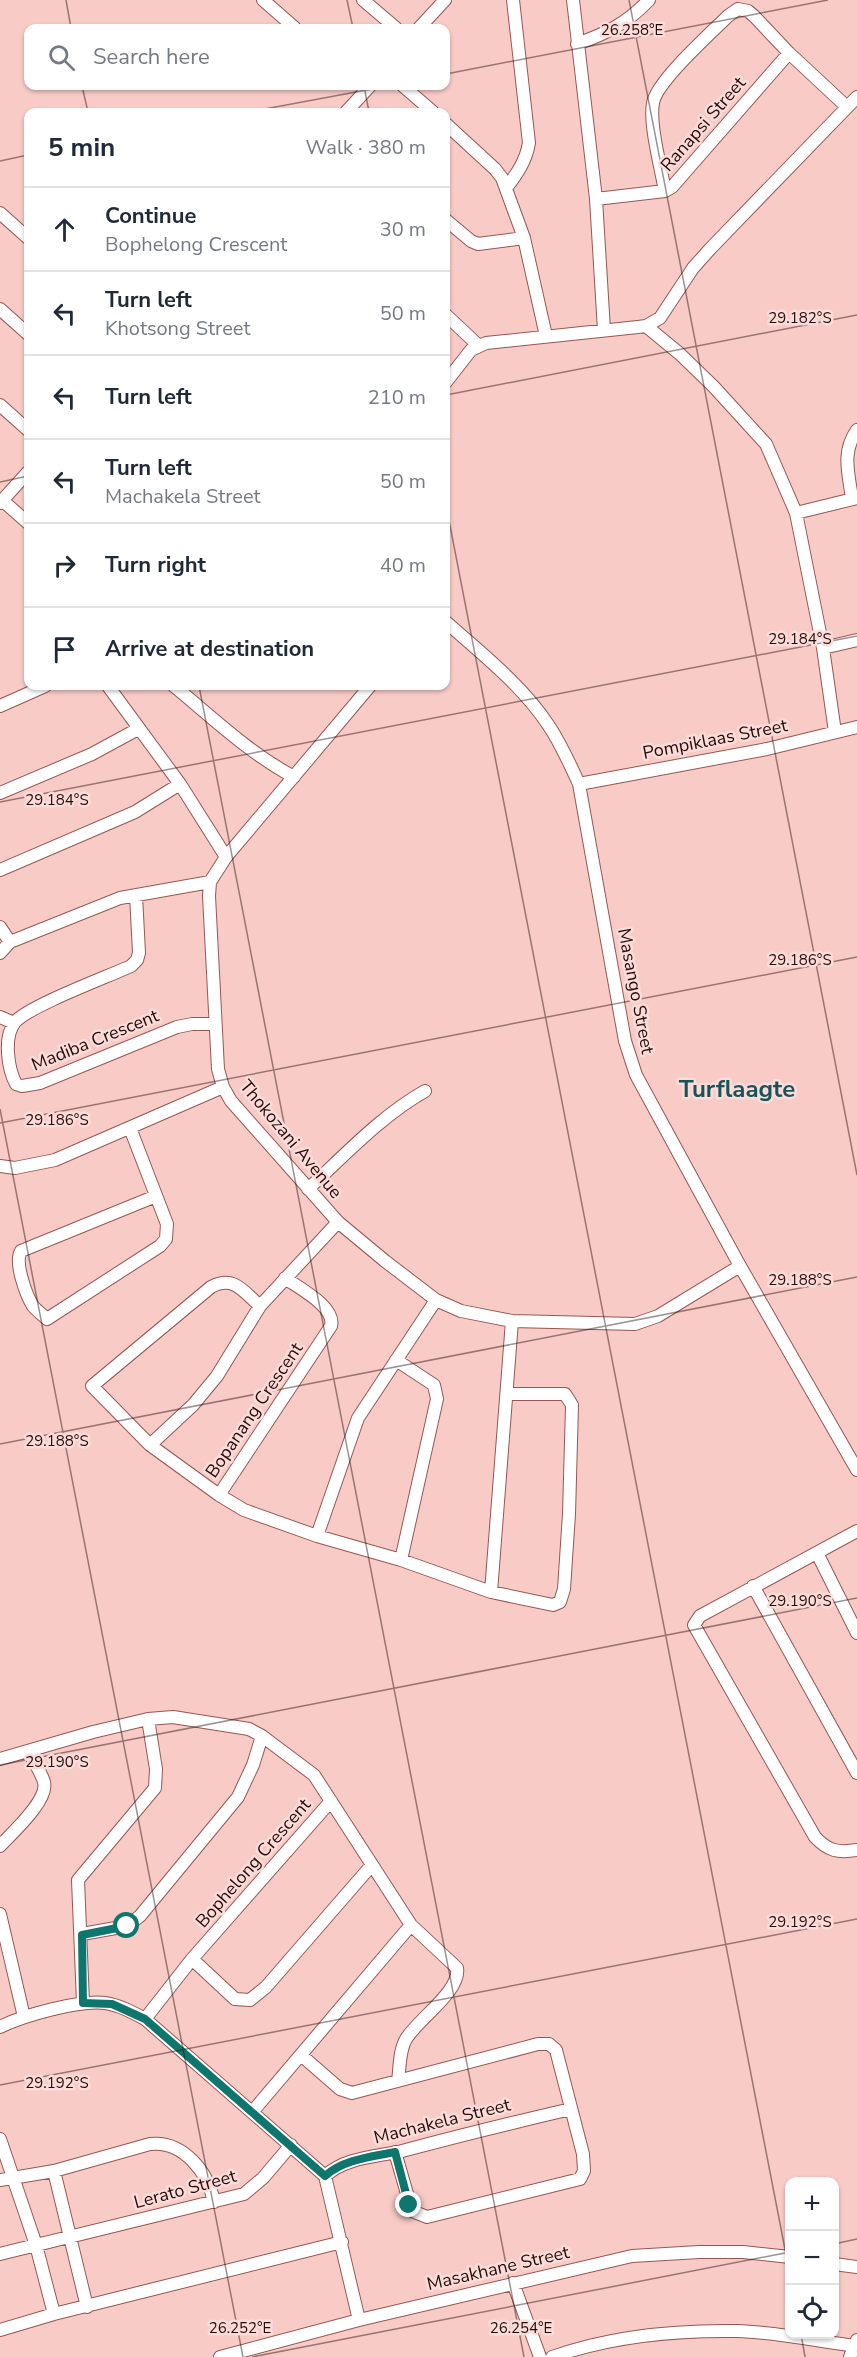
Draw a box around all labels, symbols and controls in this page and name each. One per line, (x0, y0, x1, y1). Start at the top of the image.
text: 26.258°E (601, 20, 663, 40)
search box (24, 24, 450, 90)
icon: search (45, 41, 78, 74)
text: Search here (93, 42, 210, 72)
street label: Ranapsi Street (655, 71, 751, 177)
text: 5 min (48, 130, 115, 165)
text: Walk · 380 m (306, 134, 426, 161)
text: Continue (105, 201, 196, 231)
icon: ahead (48, 213, 81, 246)
text: 30 m (380, 216, 426, 243)
text: Bophelong Crescent (105, 231, 287, 258)
text: Turn left (105, 285, 192, 315)
icon: left (48, 297, 81, 330)
text: 50 m (380, 300, 426, 327)
text: 29.182°S (768, 308, 832, 328)
text: Khotsong Street (105, 315, 250, 342)
icon: left (48, 381, 81, 414)
text: Turn left (105, 382, 192, 412)
text: 210 m (368, 384, 426, 411)
text: Turn left (105, 453, 192, 483)
icon: left (48, 465, 81, 498)
text: 50 m (380, 468, 426, 495)
text: Machakela Street (105, 483, 261, 510)
icon: right (48, 549, 81, 582)
text: Turn right (105, 550, 206, 580)
text: 40 m (380, 552, 426, 579)
text: 29.184°S (768, 629, 832, 649)
icon: arrive (48, 633, 81, 666)
text: Arrive at destination (105, 634, 314, 664)
street label: Pompiklaas Street (641, 713, 790, 765)
text: 29.184°S (25, 790, 89, 810)
street label: Masango Street (612, 926, 660, 1057)
text: 29.186°S (768, 950, 832, 970)
street label: Madiba Crescent (28, 1003, 163, 1076)
district label: Turflaagte (679, 1073, 795, 1105)
street label: Thokozani Avenue (234, 1075, 348, 1203)
text: 29.186°S (25, 1110, 89, 1130)
text: 29.188°S (768, 1270, 832, 1290)
street label: Bopanang Crescent (200, 1337, 309, 1482)
text: 29.188°S (25, 1431, 89, 1451)
text: 29.190°S (768, 1591, 832, 1611)
text: 29.190°S (25, 1752, 89, 1772)
street label: Bophelong Crescent (190, 1793, 316, 1933)
route start (113, 1912, 139, 1938)
text: 29.192°S (768, 1912, 832, 1932)
text: 29.192°S (25, 2073, 89, 2093)
street label: Machakela Street (371, 2092, 513, 2150)
street label: Lerato Street (131, 2164, 240, 2214)
map controls (785, 2177, 839, 2339)
button: + (785, 2177, 839, 2231)
route end (395, 2191, 421, 2217)
button: − (785, 2231, 839, 2285)
street label: Masakhane Street (424, 2240, 572, 2296)
button: locate (785, 2285, 839, 2339)
text: 26.252°E (209, 2318, 271, 2338)
text: 26.254°E (490, 2318, 552, 2338)

